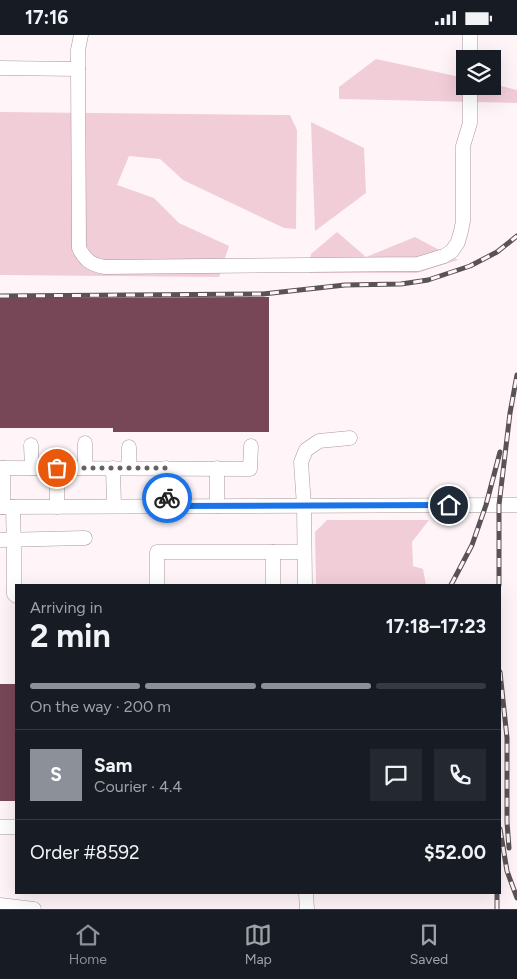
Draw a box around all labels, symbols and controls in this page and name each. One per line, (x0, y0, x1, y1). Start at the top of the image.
text: 17:16 (25, 6, 68, 29)
map controls (456, 50, 501, 95)
button: layers (456, 50, 501, 95)
pin (36, 447, 78, 489)
icon: bag (43, 454, 71, 482)
courier (142, 473, 192, 523)
icon: bike (153, 484, 181, 512)
pin (428, 484, 470, 526)
icon: home (435, 491, 463, 519)
text: Arriving in (30, 598, 102, 617)
text: 17:18–17:23 (386, 615, 486, 638)
text: 2 min (30, 617, 111, 655)
text: On the way · 200 m (30, 697, 171, 716)
button: chat (370, 749, 422, 801)
button: phone (434, 749, 486, 801)
text: Sam (94, 754, 132, 777)
text: S (50, 763, 62, 786)
text: Courier · 4.4 (94, 777, 182, 796)
text: Order #8592 (30, 841, 140, 864)
text: $52.00 (424, 841, 486, 864)
tab: Home (69, 921, 107, 968)
tab: Map (244, 921, 272, 968)
tab: Saved (410, 921, 448, 968)

